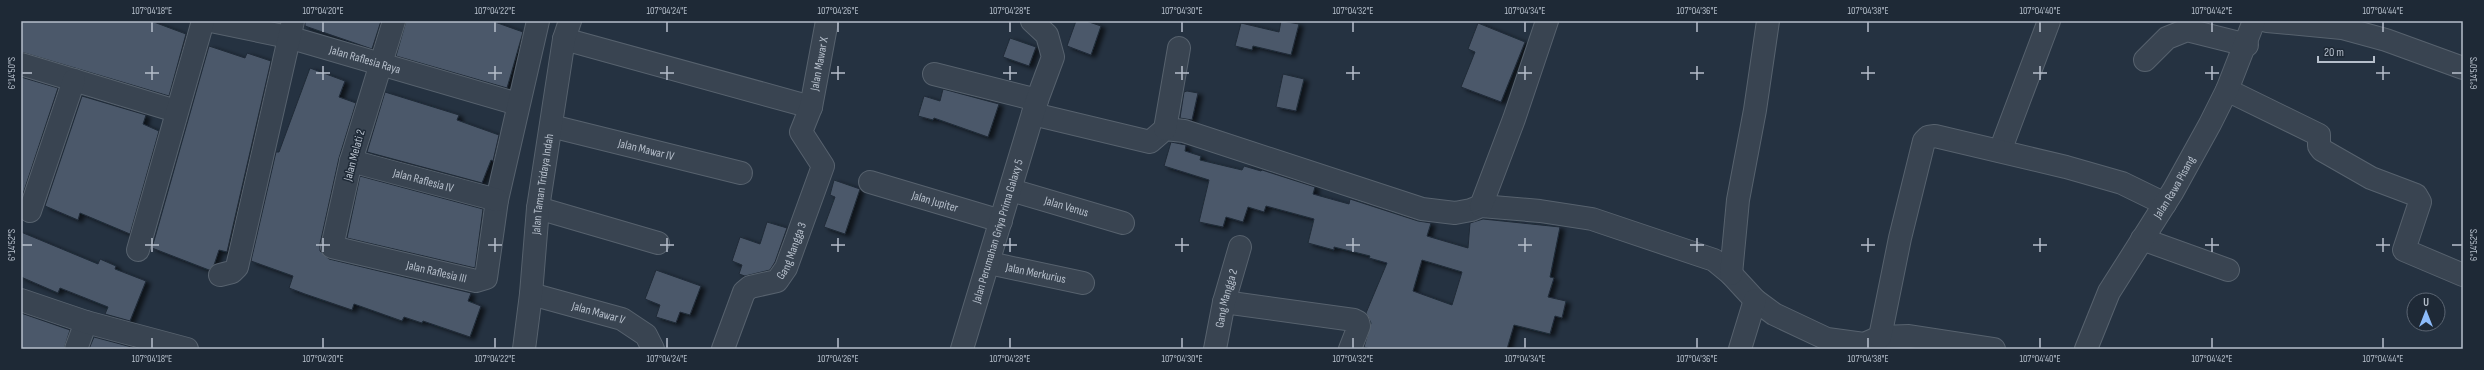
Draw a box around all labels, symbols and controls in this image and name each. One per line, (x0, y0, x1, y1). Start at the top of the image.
text: 107°04'18"E (132, 5, 172, 17)
text: 107°04'20"E (302, 5, 344, 17)
text: 107°04'22"E (475, 5, 515, 17)
text: 107°04'24"E (647, 5, 687, 17)
text: 107°04'26"E (817, 5, 859, 17)
text: 107°04'28"E (990, 5, 1030, 17)
text: 107°04'30"E (1161, 5, 1203, 17)
text: 107°04'32"E (1333, 5, 1373, 17)
text: 107°04'34"E (1505, 5, 1545, 17)
text: 107°04'36"E (1676, 5, 1718, 17)
text: 107°04'38"E (1847, 5, 1889, 17)
text: 107°04'40"E (2019, 5, 2061, 17)
text: 107°04'42"E (2192, 5, 2232, 17)
text: 107°04'44"E (2363, 5, 2403, 17)
street label: Jalan Mawar X (807, 35, 832, 93)
scale bar (2318, 38, 2374, 64)
street label: Jalan Raflesia Raya (327, 42, 403, 77)
text: 20 m (2324, 45, 2344, 60)
text: 6°14'50"S (6, 57, 18, 89)
text: 6°14'50"S (2468, 57, 2480, 89)
street label: Jalan Melati 2 (340, 128, 369, 183)
street label: Jalan Taman Tridaya Indah (529, 133, 557, 236)
street label: Jalan Mawar IV (616, 136, 676, 164)
street label: Jalan Rawa Pisang (2150, 153, 2199, 222)
street label: Jalan Perumahan Griya Prima Galaxy 5 (969, 157, 1027, 306)
street label: Jalan Raflesia IV (390, 165, 456, 196)
street label: Jalan Jupiter (909, 188, 960, 216)
street label: Jalan Venus (1042, 193, 1090, 220)
street label: Gang Mangga 3 (773, 220, 810, 283)
text: 6°14'52"S (6, 229, 18, 261)
text: 6°14'52"S (2468, 229, 2480, 261)
street label: Jalan Raflesia III (404, 258, 468, 287)
street label: Jalan Merkurius (1003, 260, 1067, 287)
street label: Gang Mangga 2 (1212, 267, 1241, 329)
north arrow (2406, 292, 2446, 332)
text: U (2423, 296, 2429, 309)
street label: Jalan Mawar II (569, 298, 628, 327)
text: 107°04'18"E (132, 353, 172, 365)
text: 107°04'20"E (302, 353, 344, 365)
text: 107°04'22"E (475, 353, 515, 365)
text: 107°04'24"E (647, 353, 687, 365)
text: 107°04'26"E (817, 353, 859, 365)
text: 107°04'28"E (990, 353, 1030, 365)
text: 107°04'30"E (1161, 353, 1203, 365)
text: 107°04'32"E (1333, 353, 1373, 365)
text: 107°04'34"E (1505, 353, 1545, 365)
text: 107°04'36"E (1676, 353, 1718, 365)
text: 107°04'38"E (1847, 353, 1889, 365)
text: 107°04'40"E (2019, 353, 2061, 365)
text: 107°04'42"E (2192, 353, 2232, 365)
text: 107°04'44"E (2363, 353, 2403, 365)

